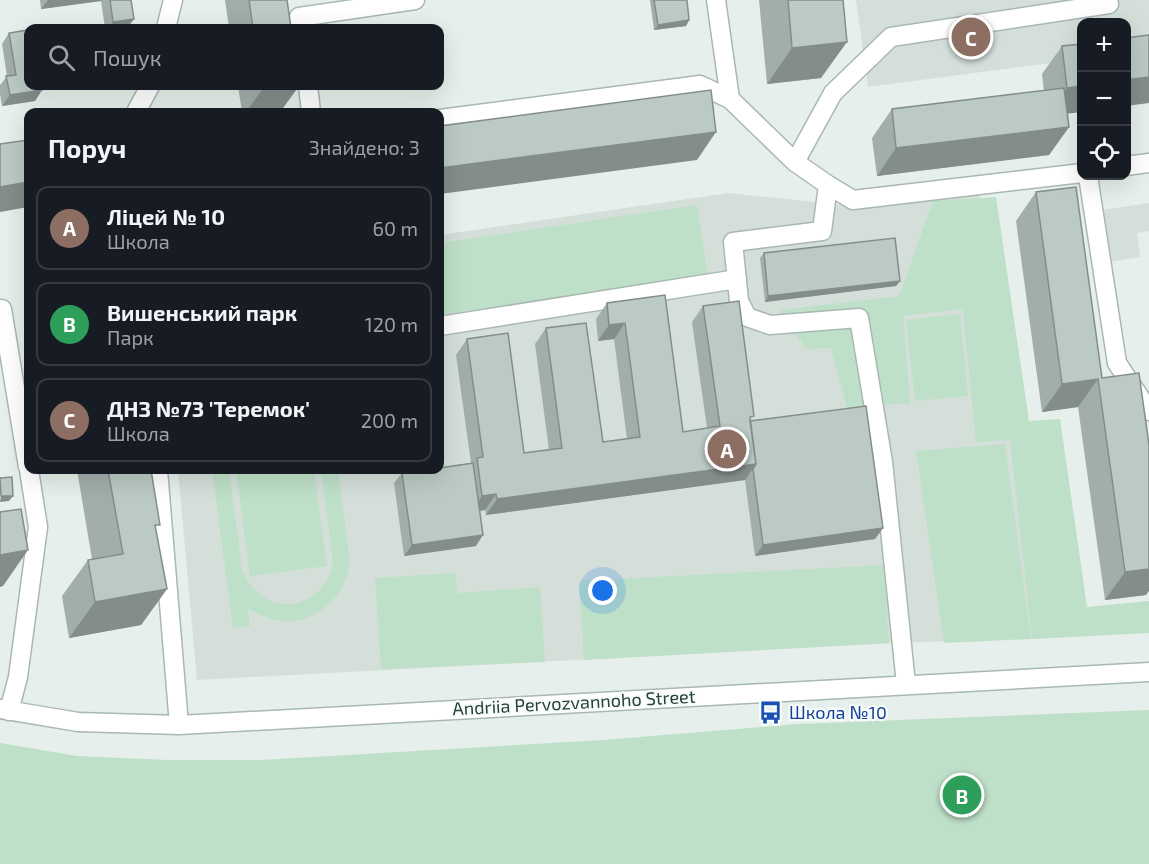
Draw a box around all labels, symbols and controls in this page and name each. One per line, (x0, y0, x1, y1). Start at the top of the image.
pin: C (952, 15, 990, 60)
map controls (1077, 18, 1131, 180)
button: + (1077, 18, 1131, 72)
search box (24, 24, 444, 90)
icon: search (45, 41, 78, 74)
text: Пошук (93, 44, 162, 70)
button: − (1077, 72, 1131, 126)
button: locate (1077, 126, 1131, 180)
text: Поруч (48, 132, 126, 163)
text: Знайдено: 3 (309, 135, 420, 159)
text: Ліцей № 10 (107, 203, 225, 229)
text: A (63, 216, 76, 240)
text: 60 m (373, 216, 418, 240)
text: Школа (107, 229, 170, 253)
text: Вишенський парк (107, 299, 297, 325)
text: B (63, 312, 76, 336)
text: 120 m (365, 312, 418, 336)
text: Парк (107, 325, 154, 349)
text: ДНЗ №73 'Теремок' (107, 395, 310, 421)
text: C (64, 408, 75, 432)
text: 200 m (361, 408, 418, 432)
text: Школа (107, 421, 170, 445)
pin: A (708, 426, 746, 472)
your location (588, 576, 617, 605)
street label: Andriia Pervozvannoho Street (452, 685, 696, 719)
bus stop icon: Школа №10 (758, 700, 784, 726)
place label: Школа №10 (789, 701, 887, 723)
pin: B (942, 772, 982, 818)

